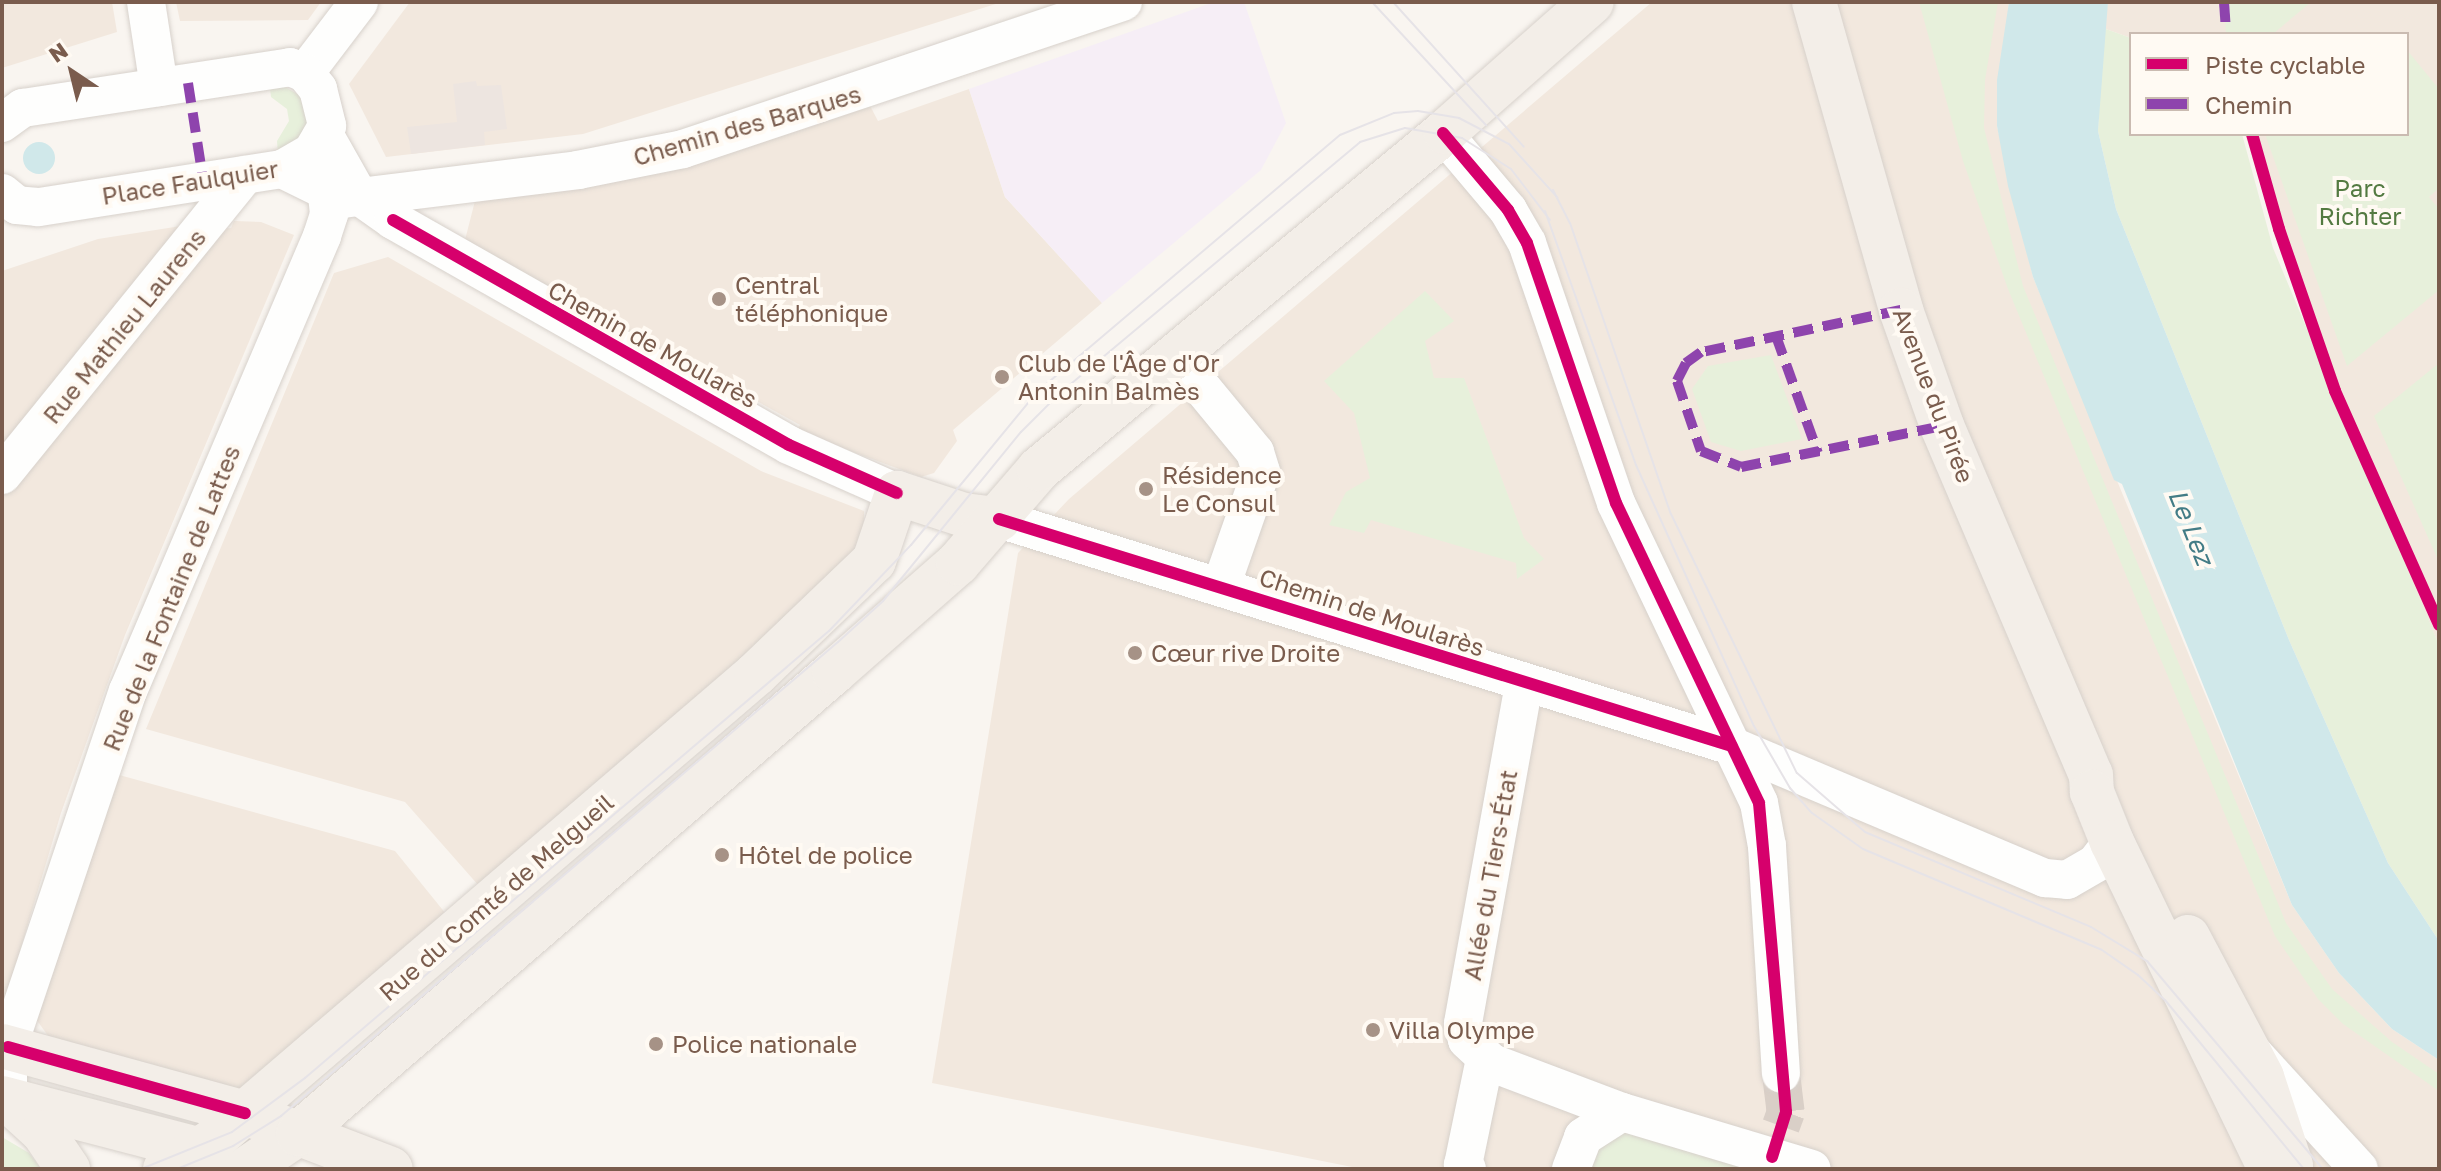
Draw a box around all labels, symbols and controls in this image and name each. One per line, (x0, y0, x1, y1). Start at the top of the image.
north arrow (32, 32, 112, 112)
legend (2129, 32, 2409, 136)
text: N (43, 36, 73, 68)
text: Piste cyclable (2205, 50, 2365, 79)
street label: Chemin des Barques (630, 79, 864, 171)
text: Chemin (2205, 90, 2292, 119)
street label: Place Faulquier (100, 154, 280, 210)
park label: Parc Richter (2318, 174, 2402, 230)
street label: Rue Mathieu Laurens (37, 223, 211, 429)
place label: Central téléphonique (735, 271, 888, 327)
street label: Chemin de Moularès (543, 275, 763, 413)
marker: Central téléphonique (710, 290, 728, 308)
street label: Avenue du Pirée (1887, 303, 1981, 487)
place label: Club de l'Âge d'Or Antonin Balmès (1018, 349, 1220, 405)
marker: Club de l'Âge d'Or Antonin Balmès (993, 368, 1011, 386)
street label: Rue de la Fontaine de Lattes (96, 441, 246, 755)
place label: Résidence Le Consul (1162, 461, 1282, 517)
marker: Résidence Le Consul (1137, 480, 1155, 498)
water label: Le Lez (2162, 485, 2220, 569)
street label: Chemin de Moularès (1256, 562, 1488, 662)
place label: Cœur rive Droite (1151, 639, 1340, 667)
marker: Cœur rive Droite (1126, 644, 1144, 662)
street label: Allée du Tiers-État (1457, 767, 1523, 983)
street label: Rue du Comté de Melgueil (373, 787, 619, 1007)
place label: Hôtel de police (738, 841, 913, 869)
marker: Hôtel de police (713, 846, 731, 864)
place label: Villa Olympe (1389, 1016, 1535, 1044)
marker: Villa Olympe (1364, 1021, 1382, 1039)
place label: Police nationale (672, 1030, 857, 1058)
marker: Police nationale (647, 1035, 665, 1053)

